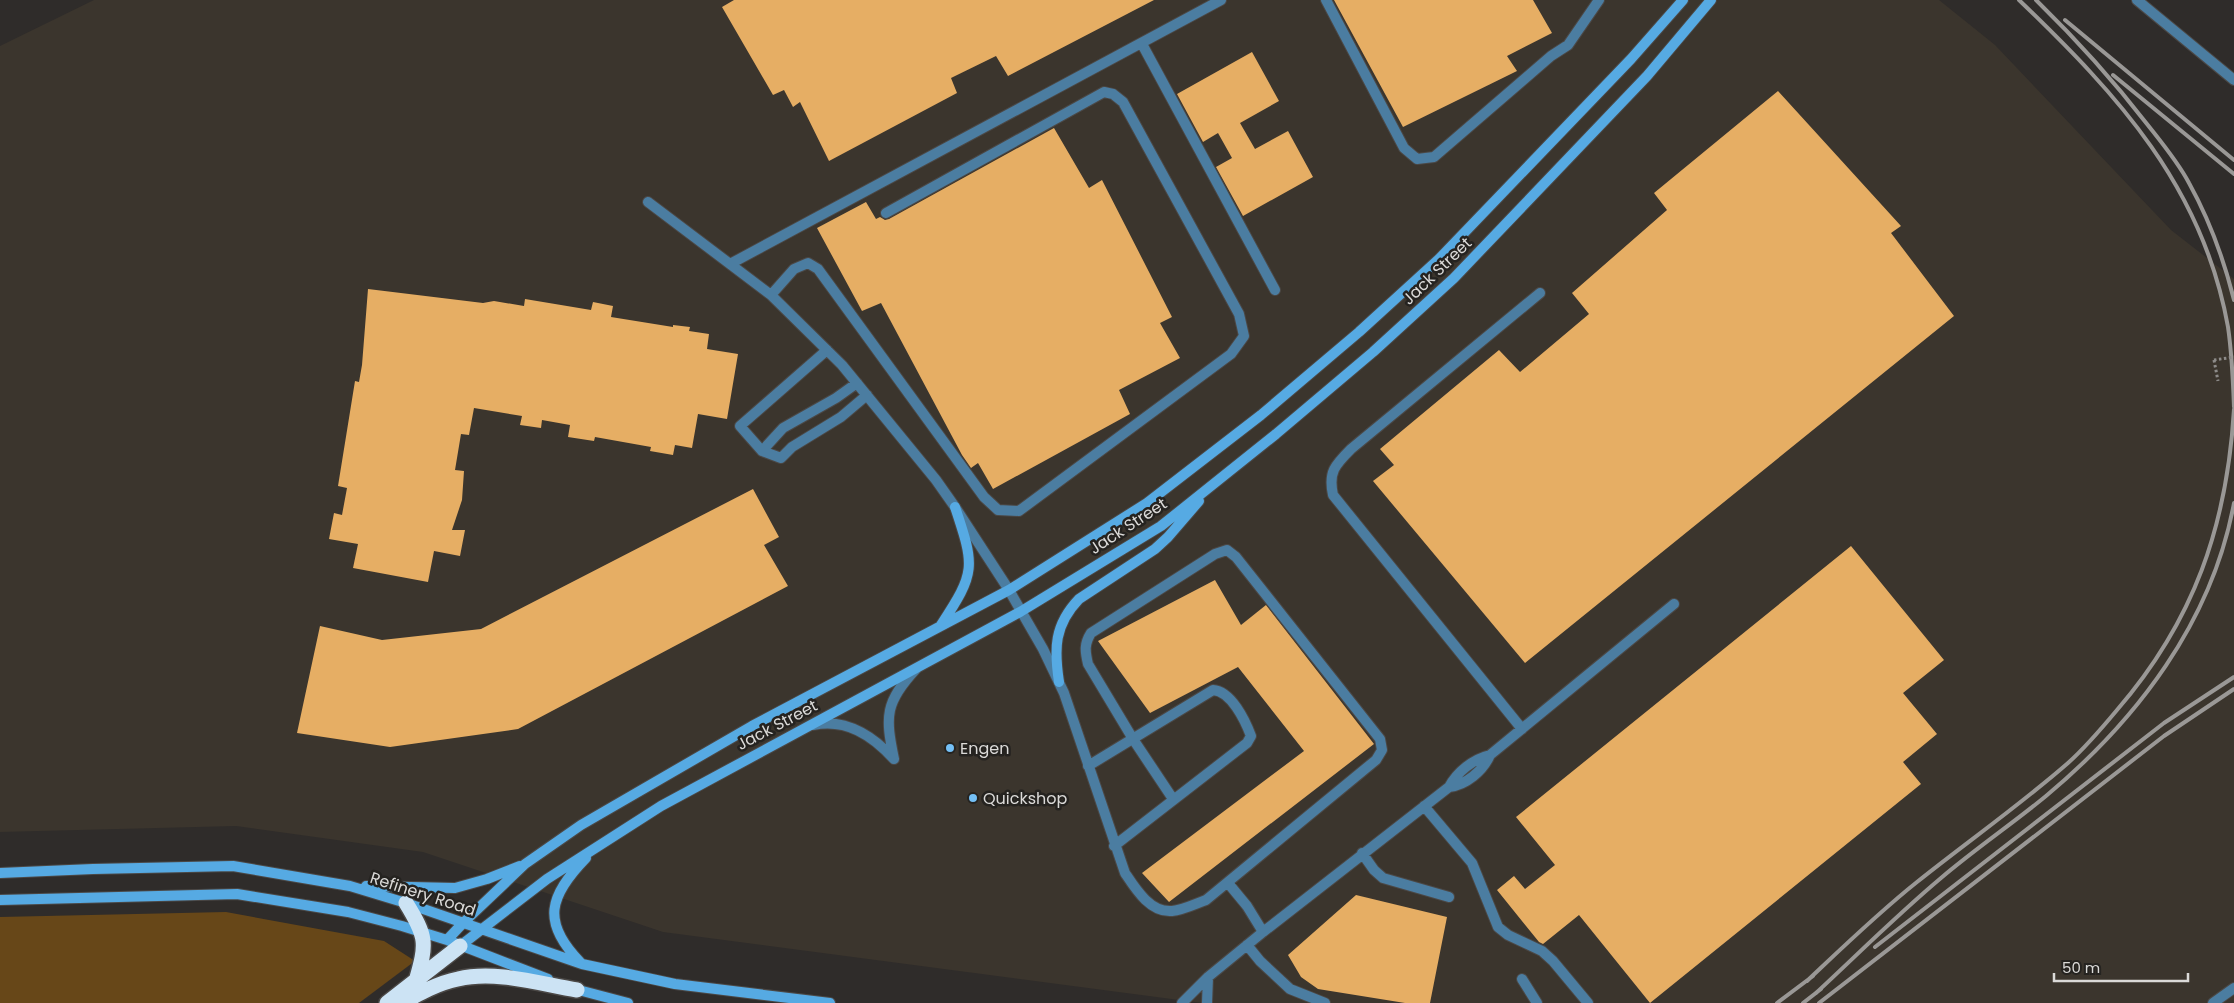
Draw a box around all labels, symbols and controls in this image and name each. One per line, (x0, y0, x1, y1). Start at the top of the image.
street label: Jack Street (1397, 232, 1477, 310)
street label: Jack Street (1085, 492, 1171, 560)
street label: Jack Street (733, 694, 822, 756)
place label: Engen (960, 737, 1009, 760)
marker: Engen (944, 742, 956, 754)
place label: Quickshop (983, 787, 1068, 810)
marker: Quickshop (967, 792, 979, 804)
street label: Refinery Road (367, 866, 479, 922)
scale bar (2054, 950, 2188, 982)
text: 50 m (2062, 957, 2100, 978)

